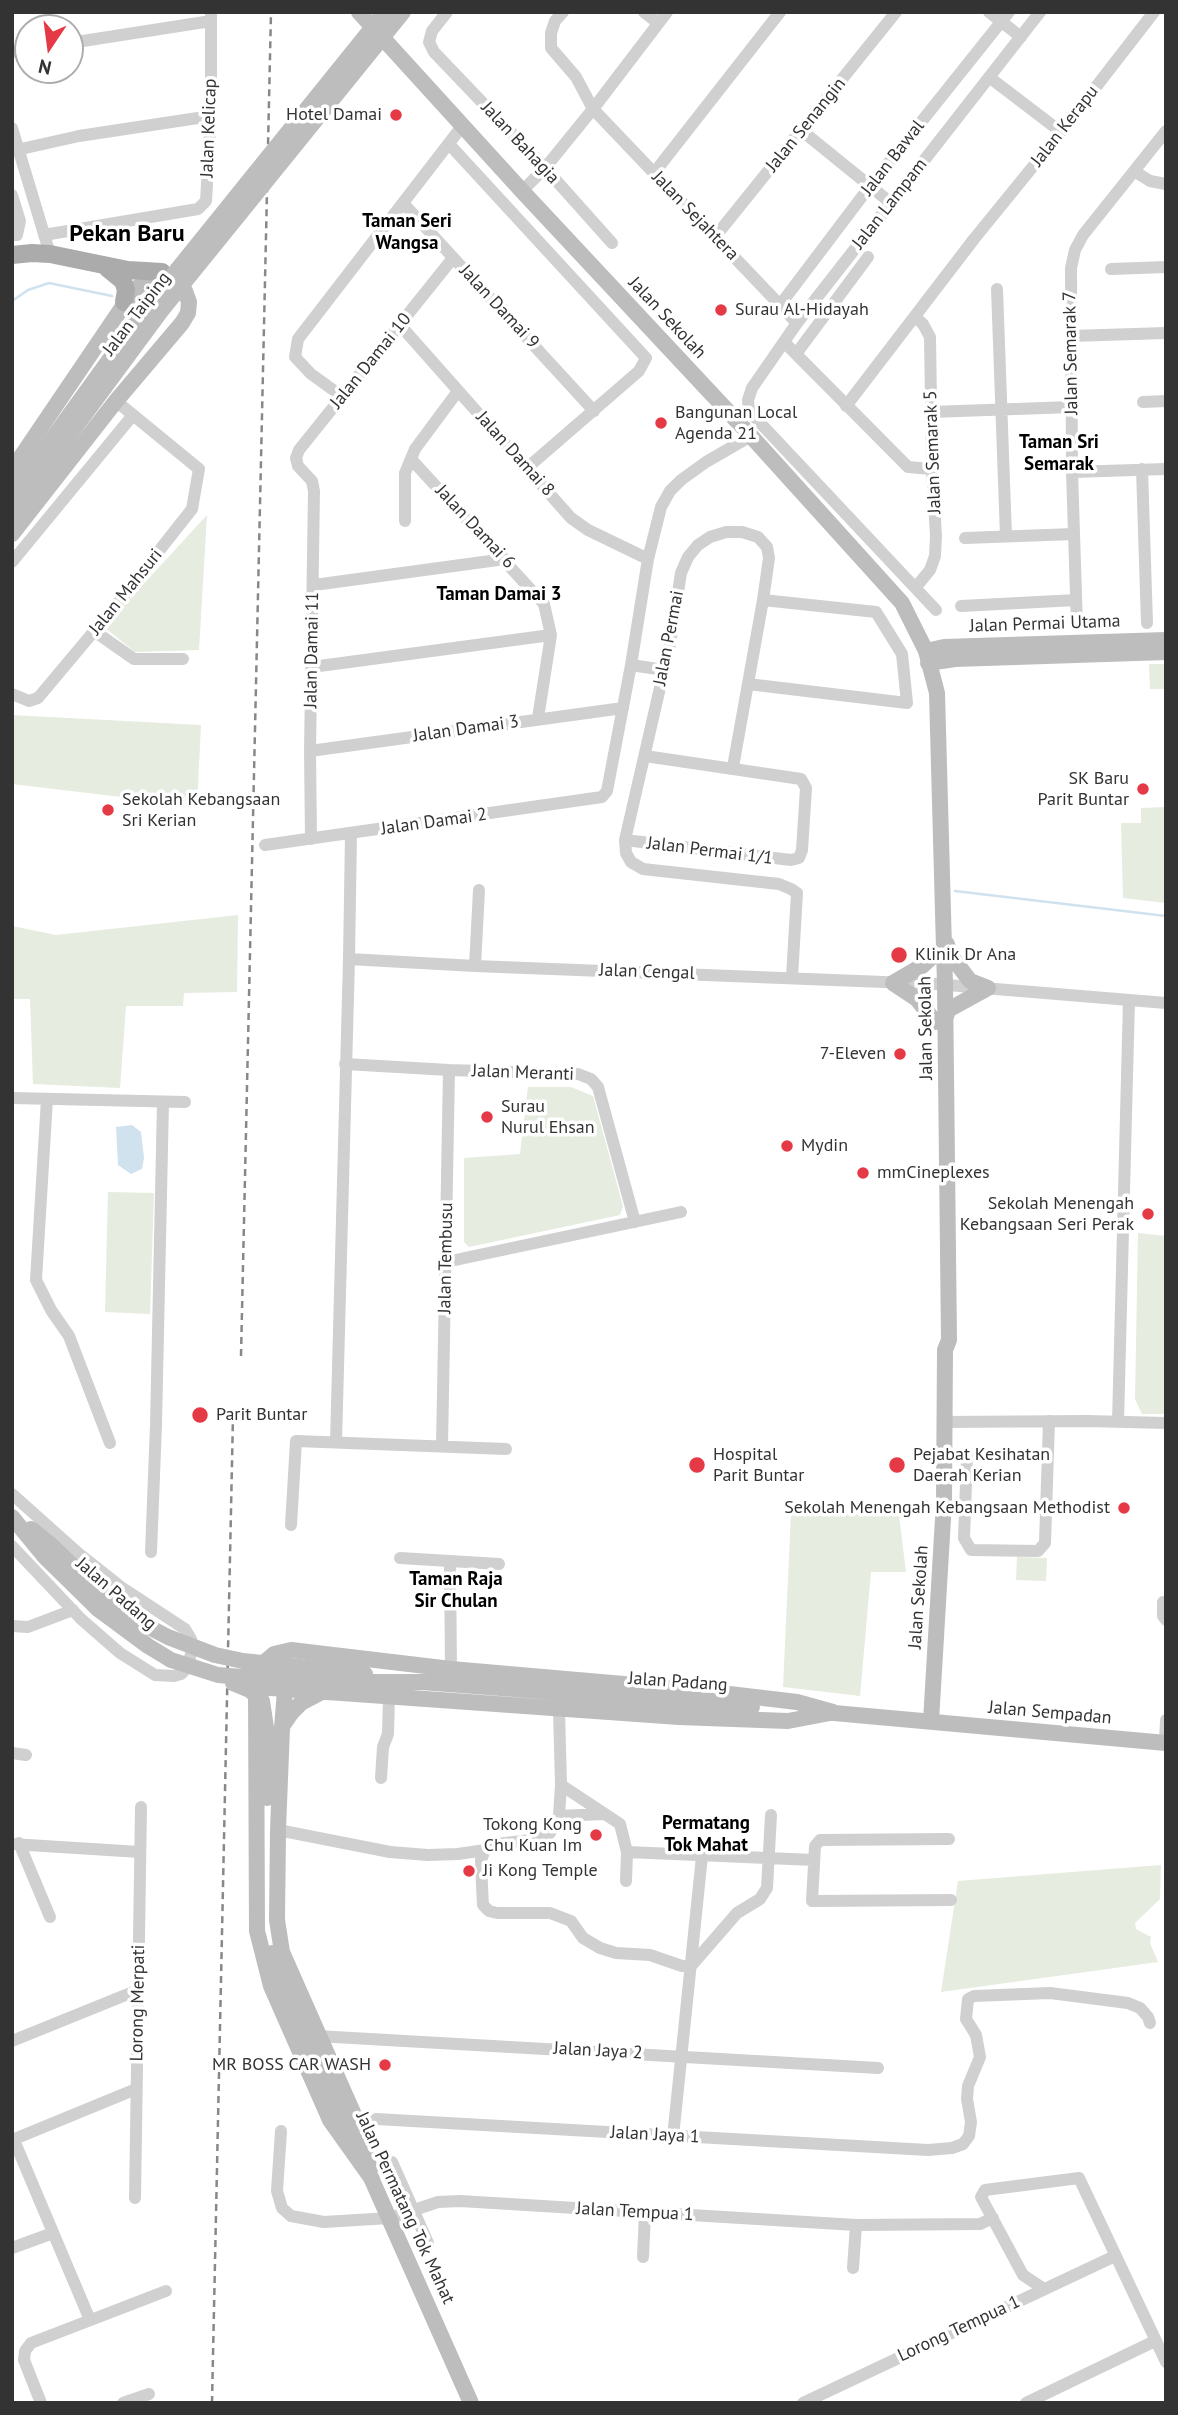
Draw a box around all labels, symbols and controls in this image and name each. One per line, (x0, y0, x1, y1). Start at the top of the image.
north arrow (14, 14, 84, 84)
text: N (36, 54, 54, 81)
street label: Jalan Senangin (762, 74, 850, 176)
street label: Jalan Kelicap (196, 78, 222, 178)
street label: Jalan Kerapu (1027, 81, 1103, 171)
street label: Jalan Bahagia (476, 97, 564, 189)
place label: Hotel Damai (286, 104, 382, 126)
marker: Hotel Damai (388, 107, 404, 123)
street label: Jalan Bawal (857, 116, 929, 200)
street label: Jalan Lampam (848, 154, 932, 254)
street label: Jalan Sejahtera (647, 167, 743, 265)
district label: Taman Seri Wangsa (362, 211, 452, 255)
district label: Pekan Baru (69, 220, 185, 248)
street label: Jalan Damai 9 (455, 261, 543, 353)
street label: Jalan Taiping (99, 268, 175, 360)
street label: Jalan Sekolah (624, 273, 710, 363)
street label: Jalan Semarak 7 (1059, 291, 1083, 415)
place label: Surau Al-Hidayah (735, 299, 869, 321)
marker: Surau Al-Hidayah (713, 302, 729, 318)
street label: Jalan Damai 10 (326, 309, 416, 413)
street label: Jalan Semarak 5 (920, 390, 946, 514)
place label: Bangunan Local Agenda 21 (675, 402, 797, 444)
street label: Jalan Damai 8 (471, 407, 559, 501)
marker: Bangunan Local Agenda 21 (653, 415, 669, 431)
district label: Taman Sri Semarak (1019, 432, 1099, 476)
street label: Jalan Damai 6 (431, 481, 519, 573)
street label: Jalan Mahsuri (85, 545, 167, 639)
district label: Taman Damai 3 (436, 584, 562, 606)
street label: Jalan Permai (649, 589, 689, 687)
street label: Jalan Damai 11 (300, 592, 324, 708)
street label: Jalan Permai Utama (969, 611, 1121, 637)
street label: Jalan Damai 3 (412, 711, 520, 747)
place label: SK Baru Parit Buntar (1038, 768, 1129, 810)
marker: SK Baru Parit Buntar (1135, 781, 1151, 797)
place label: Sekolah Kebangsaan Sri Kerian (122, 789, 280, 832)
marker: Sekolah Kebangsaan Sri Kerian (100, 802, 116, 818)
street label: Jalan Damai 2 (380, 804, 488, 840)
street label: Jalan Permai 1/1 (646, 833, 774, 869)
place label: Klinik Dr Ana (915, 944, 1016, 966)
marker: Klinik Dr Ana (889, 945, 909, 965)
street label: Jalan Cengal (599, 960, 695, 984)
street label: Jalan Sekolah (914, 976, 938, 1080)
place label: 7-Eleven (820, 1043, 886, 1065)
marker: 7-Eleven (892, 1046, 908, 1062)
street label: Jalan Meranti (472, 1060, 574, 1086)
place label: Surau Nurul Ehsan (501, 1096, 595, 1138)
marker: Surau Nurul Ehsan (479, 1109, 495, 1125)
place label: Mydin (801, 1135, 848, 1157)
marker: Mydin (779, 1138, 795, 1154)
place label: mmCineplexes (877, 1162, 990, 1184)
marker: mmCineplexes (855, 1165, 871, 1181)
place label: Sekolah Menengah Kebangsaan Seri Perak (960, 1193, 1134, 1236)
street label: Jalan Tembusu (434, 1202, 458, 1314)
marker: Sekolah Menengah Kebangsaan Seri Perak (1140, 1206, 1156, 1222)
place label: Parit Buntar (216, 1404, 307, 1426)
marker: Parit Buntar (190, 1405, 210, 1425)
place label: Hospital Parit Buntar (713, 1444, 804, 1486)
place label: Pejabat Kesihatan Daerah Kerian (913, 1444, 1050, 1486)
marker: Hospital Parit Buntar (687, 1455, 707, 1475)
marker: Pejabat Kesihatan Daerah Kerian (887, 1455, 907, 1475)
place label: Sekolah Menengah Kebangsaan Methodist (784, 1497, 1110, 1519)
marker: Sekolah Menengah Kebangsaan Methodist (1116, 1500, 1132, 1516)
street label: Jalan Sekolah (905, 1544, 933, 1650)
street label: Jalan Padang (71, 1553, 161, 1635)
district label: Taman Raja Sir Chulan (409, 1569, 503, 1613)
street label: Jalan Padang (628, 1668, 728, 1696)
street label: Jalan Sempadan (988, 1697, 1112, 1729)
district label: Permatang Tok Mahat (662, 1813, 750, 1857)
place label: Tokong Kong Chu Kuan Im (483, 1814, 582, 1856)
marker: Tokong Kong Chu Kuan Im (588, 1827, 604, 1843)
place label: Ji Kong Temple (483, 1860, 598, 1882)
marker: Ji Kong Temple (461, 1863, 477, 1879)
street label: Lorong Merpati (126, 1944, 150, 2062)
street label: Jalan Jaya 2 (553, 2038, 643, 2064)
place label: MR BOSS CAR WASH (212, 2054, 371, 2076)
marker: MR BOSS CAR WASH (377, 2057, 393, 2073)
street label: Jalan Permatang Tok Mahat (351, 2109, 459, 2307)
street label: Jalan Jaya 1 (610, 2122, 700, 2148)
street label: Jalan Tempua 1 (576, 2198, 694, 2226)
street label: Lorong Tempua 1 (894, 2291, 1024, 2367)

